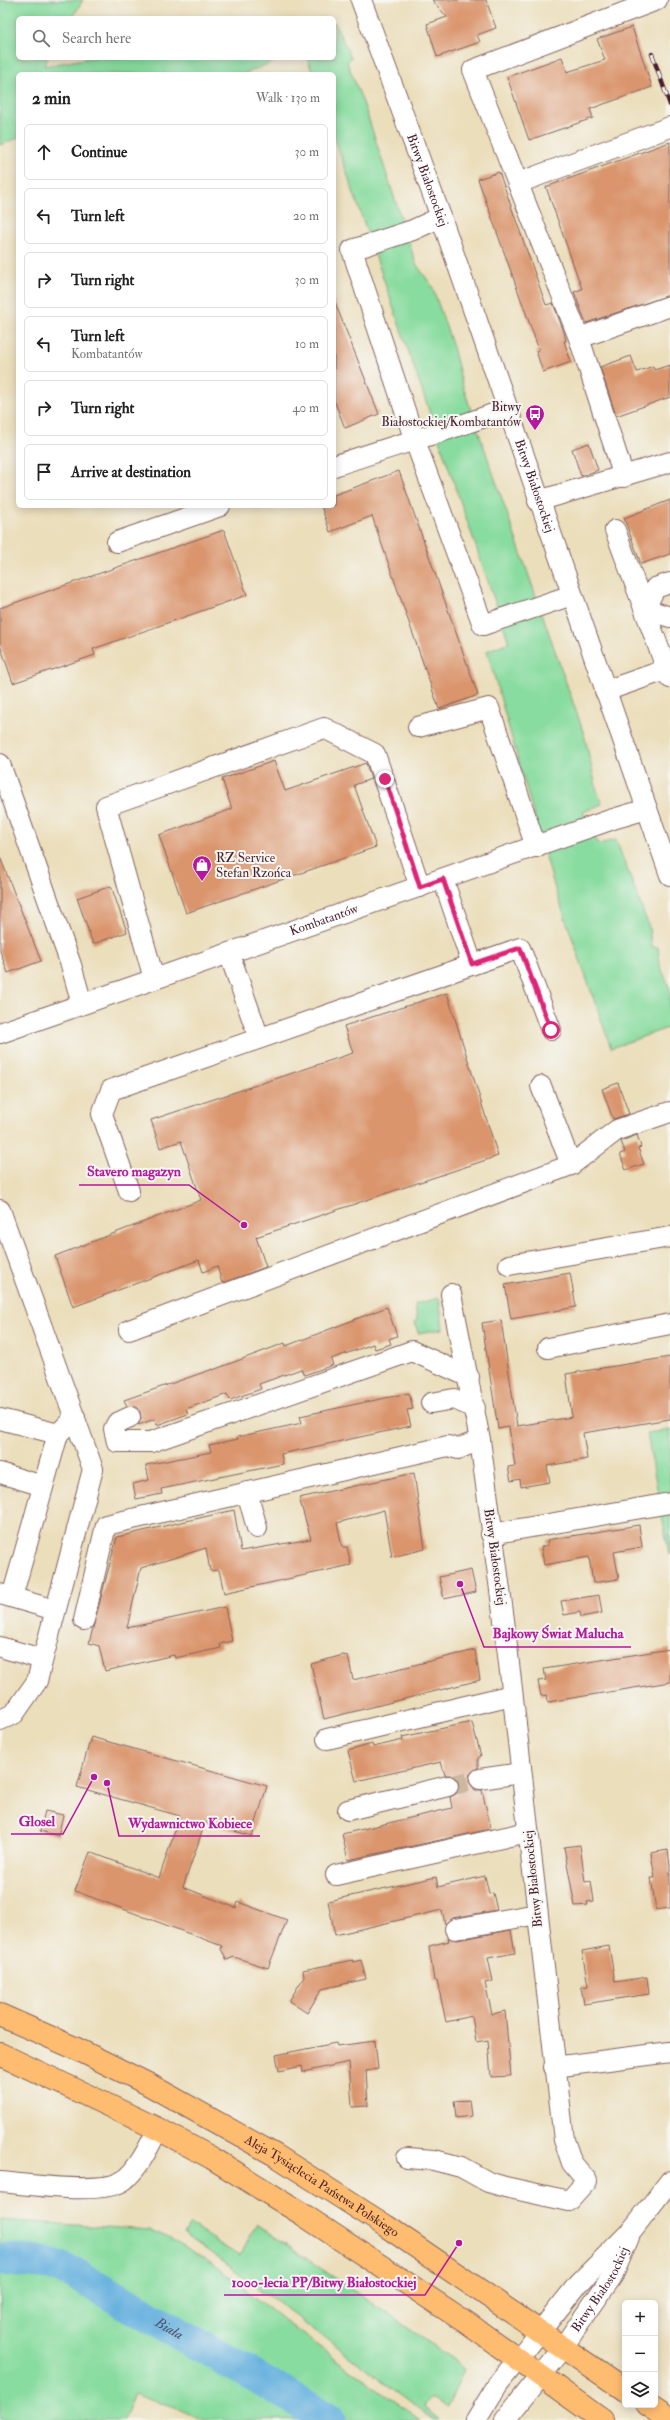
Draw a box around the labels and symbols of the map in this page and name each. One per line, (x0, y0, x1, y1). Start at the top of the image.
street label: Bitwy Białostockiej (403, 132, 452, 229)
place label: Bitwy Białostockiej/Kombatantów (381, 399, 522, 430)
bus stop icon: Bitwy Białostockiej/Kombatantów (524, 403, 546, 431)
street label: Bitwy Białostockiej (511, 437, 558, 535)
route end (376, 770, 394, 788)
place label: RZ Service Stefan Rzońca (216, 850, 292, 881)
shop icon: RZ Service Stefan Rzońca (191, 854, 213, 882)
street label: Kombatantów (287, 900, 361, 939)
route start (542, 1021, 560, 1039)
callout: Stavero magazyn (79, 1159, 189, 1185)
text: Stavero magazyn (87, 1163, 182, 1181)
street label: Bitwy Białostockiej (479, 1508, 510, 1607)
callout: Bajkowy Świat Malucha (484, 1621, 631, 1647)
text: Bajkowy Świat Malucha (493, 1624, 625, 1643)
callout: Glosel (11, 1808, 63, 1834)
callout: Wydawnictwo Kobiece (119, 1810, 260, 1836)
text: Glosel (19, 1813, 56, 1830)
text: Wydawnictwo Kobiece (127, 1815, 252, 1833)
street label: Bitwy Białostockiej (520, 1830, 547, 1928)
street label: Aleja Tysiąclecia Państwa Polskiego (241, 2131, 402, 2241)
street label: Bitwy Białostockiej (568, 2244, 632, 2335)
callout: 1000-lecia PP/Bitwy Białostockiej (224, 2269, 425, 2295)
text: 1000-lecia PP/Bitwy Białostockiej (232, 2274, 416, 2292)
water label: Biała (152, 2313, 187, 2343)

